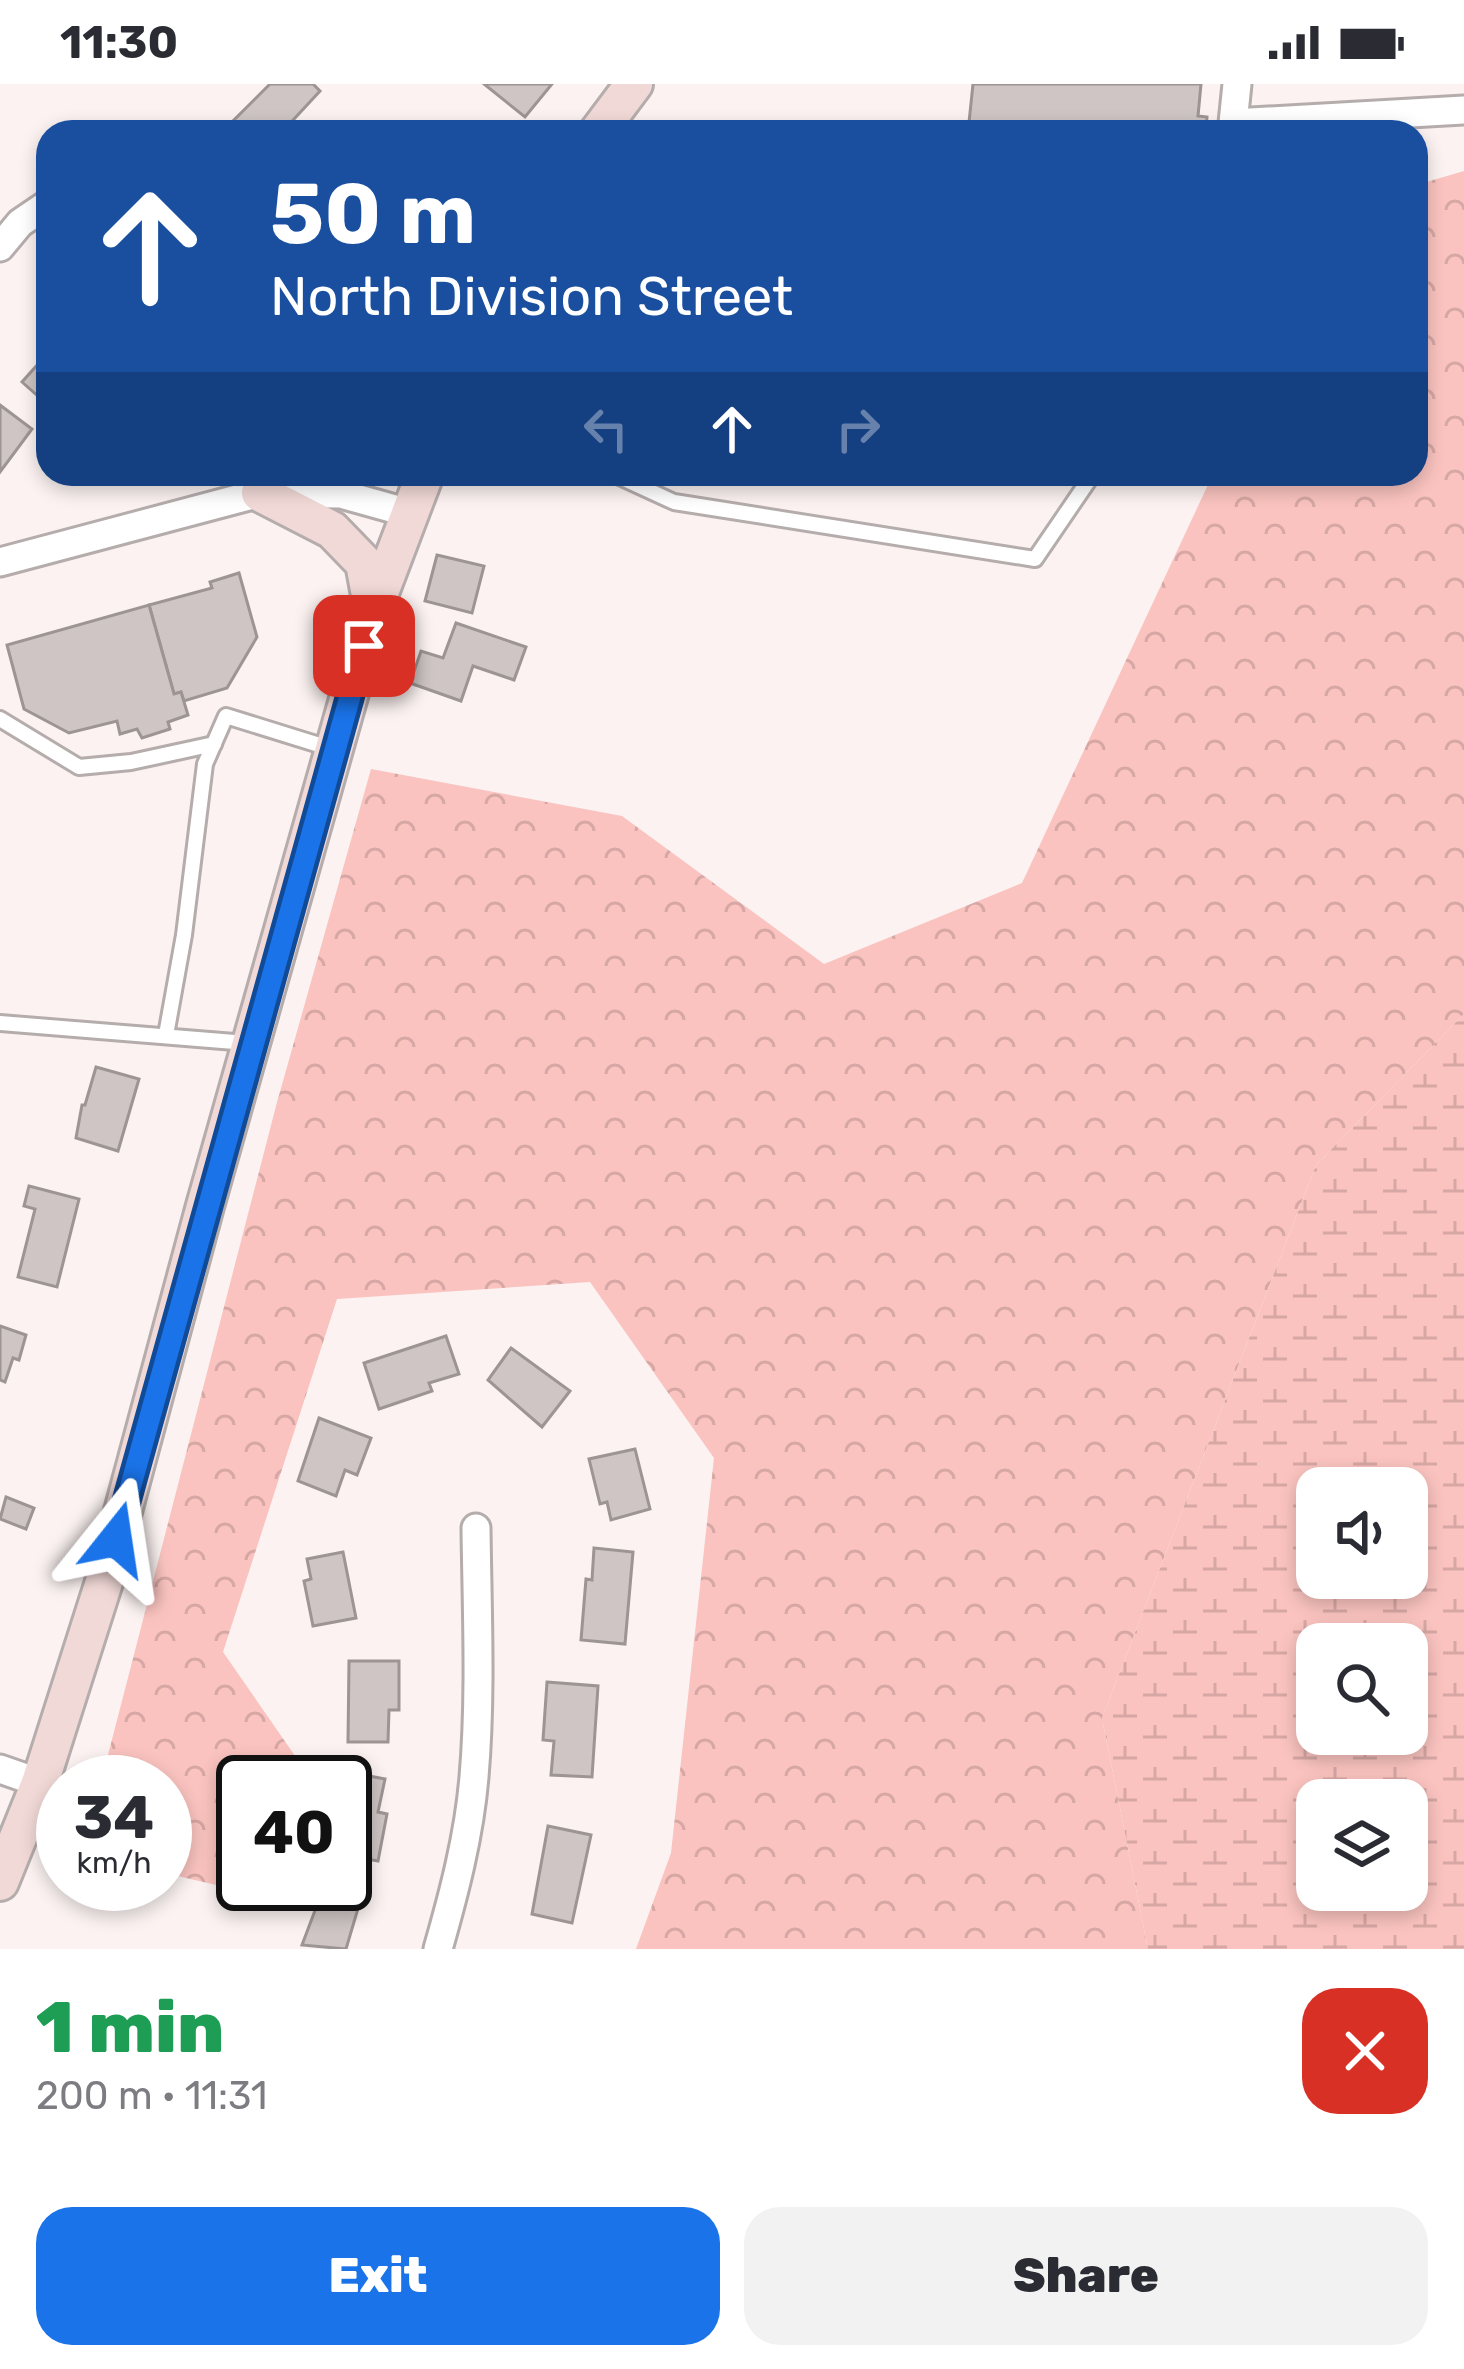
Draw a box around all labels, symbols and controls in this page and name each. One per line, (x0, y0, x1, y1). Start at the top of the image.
text: 11:30 (60, 16, 178, 69)
text: 50 m (270, 164, 476, 264)
icon: ahead (72, 168, 228, 324)
text: North Division Street (270, 265, 793, 329)
icon: left (573, 396, 639, 462)
icon: ahead (699, 396, 765, 462)
icon: right (825, 396, 891, 462)
pin (313, 595, 415, 697)
icon: arrive (331, 613, 397, 679)
map controls (1296, 1467, 1428, 1911)
button: sound (1296, 1467, 1428, 1599)
position arrow (53, 1476, 179, 1602)
button: search (1296, 1623, 1428, 1755)
speed limit sign: 40 (216, 1755, 372, 1911)
button: layers (1296, 1779, 1428, 1911)
text: 34 (74, 1782, 154, 1853)
text: km/h (77, 1845, 151, 1881)
text: 1 min (36, 1985, 224, 2070)
button: close (1302, 1988, 1428, 2114)
text: 200 m · 11:31 (36, 2073, 267, 2119)
button: Exit (36, 2207, 720, 2345)
button: Share (744, 2207, 1428, 2345)

